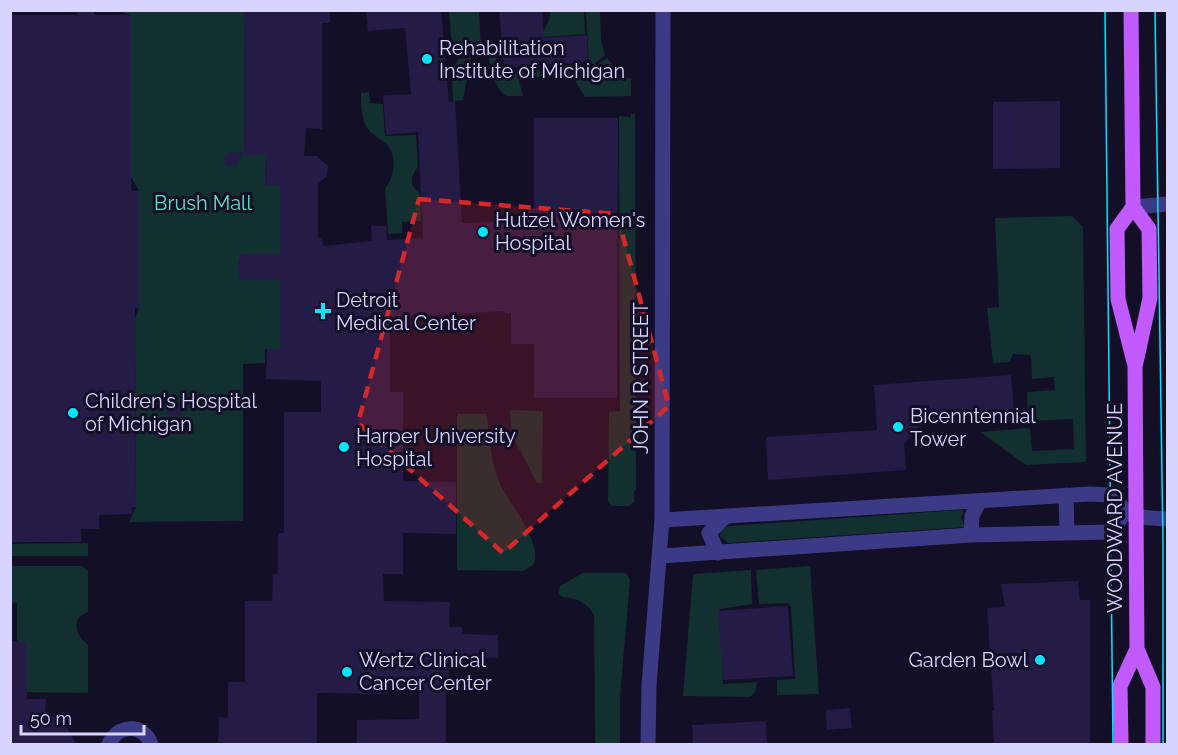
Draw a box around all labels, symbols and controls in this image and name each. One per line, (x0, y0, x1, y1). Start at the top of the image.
place label: Rehabilitation Institute of Michigan (439, 36, 625, 83)
marker: Rehabilitation Institute of Michigan (420, 52, 434, 66)
park label: Brush Mall (154, 191, 252, 215)
place label: Hutzel Women's Hospital (495, 208, 645, 255)
marker: Hutzel Women's Hospital (476, 225, 490, 239)
place label: Detroit Medical Center (336, 288, 476, 335)
marker: Detroit Medical Center (314, 302, 332, 320)
street label: JOHN R STREET (629, 302, 653, 454)
place label: Children's Hospital of Michigan (85, 389, 258, 436)
street label: WOODWARD AVENUE (1103, 403, 1127, 613)
place label: Bicenntennial Tower (910, 404, 1036, 451)
marker: Children's Hospital of Michigan (66, 406, 80, 420)
marker: Bicenntennial Tower (891, 420, 905, 434)
place label: Harper University Hospital (356, 424, 516, 471)
marker: Harper University Hospital (337, 440, 351, 454)
place label: Wertz Clinical Cancer Center (359, 648, 492, 695)
place label: Garden Bowl (909, 648, 1029, 672)
marker: Garden Bowl (1033, 653, 1047, 667)
marker: Wertz Clinical Cancer Center (340, 665, 354, 679)
scale bar (21, 698, 144, 736)
text: 50 m (30, 708, 72, 729)

